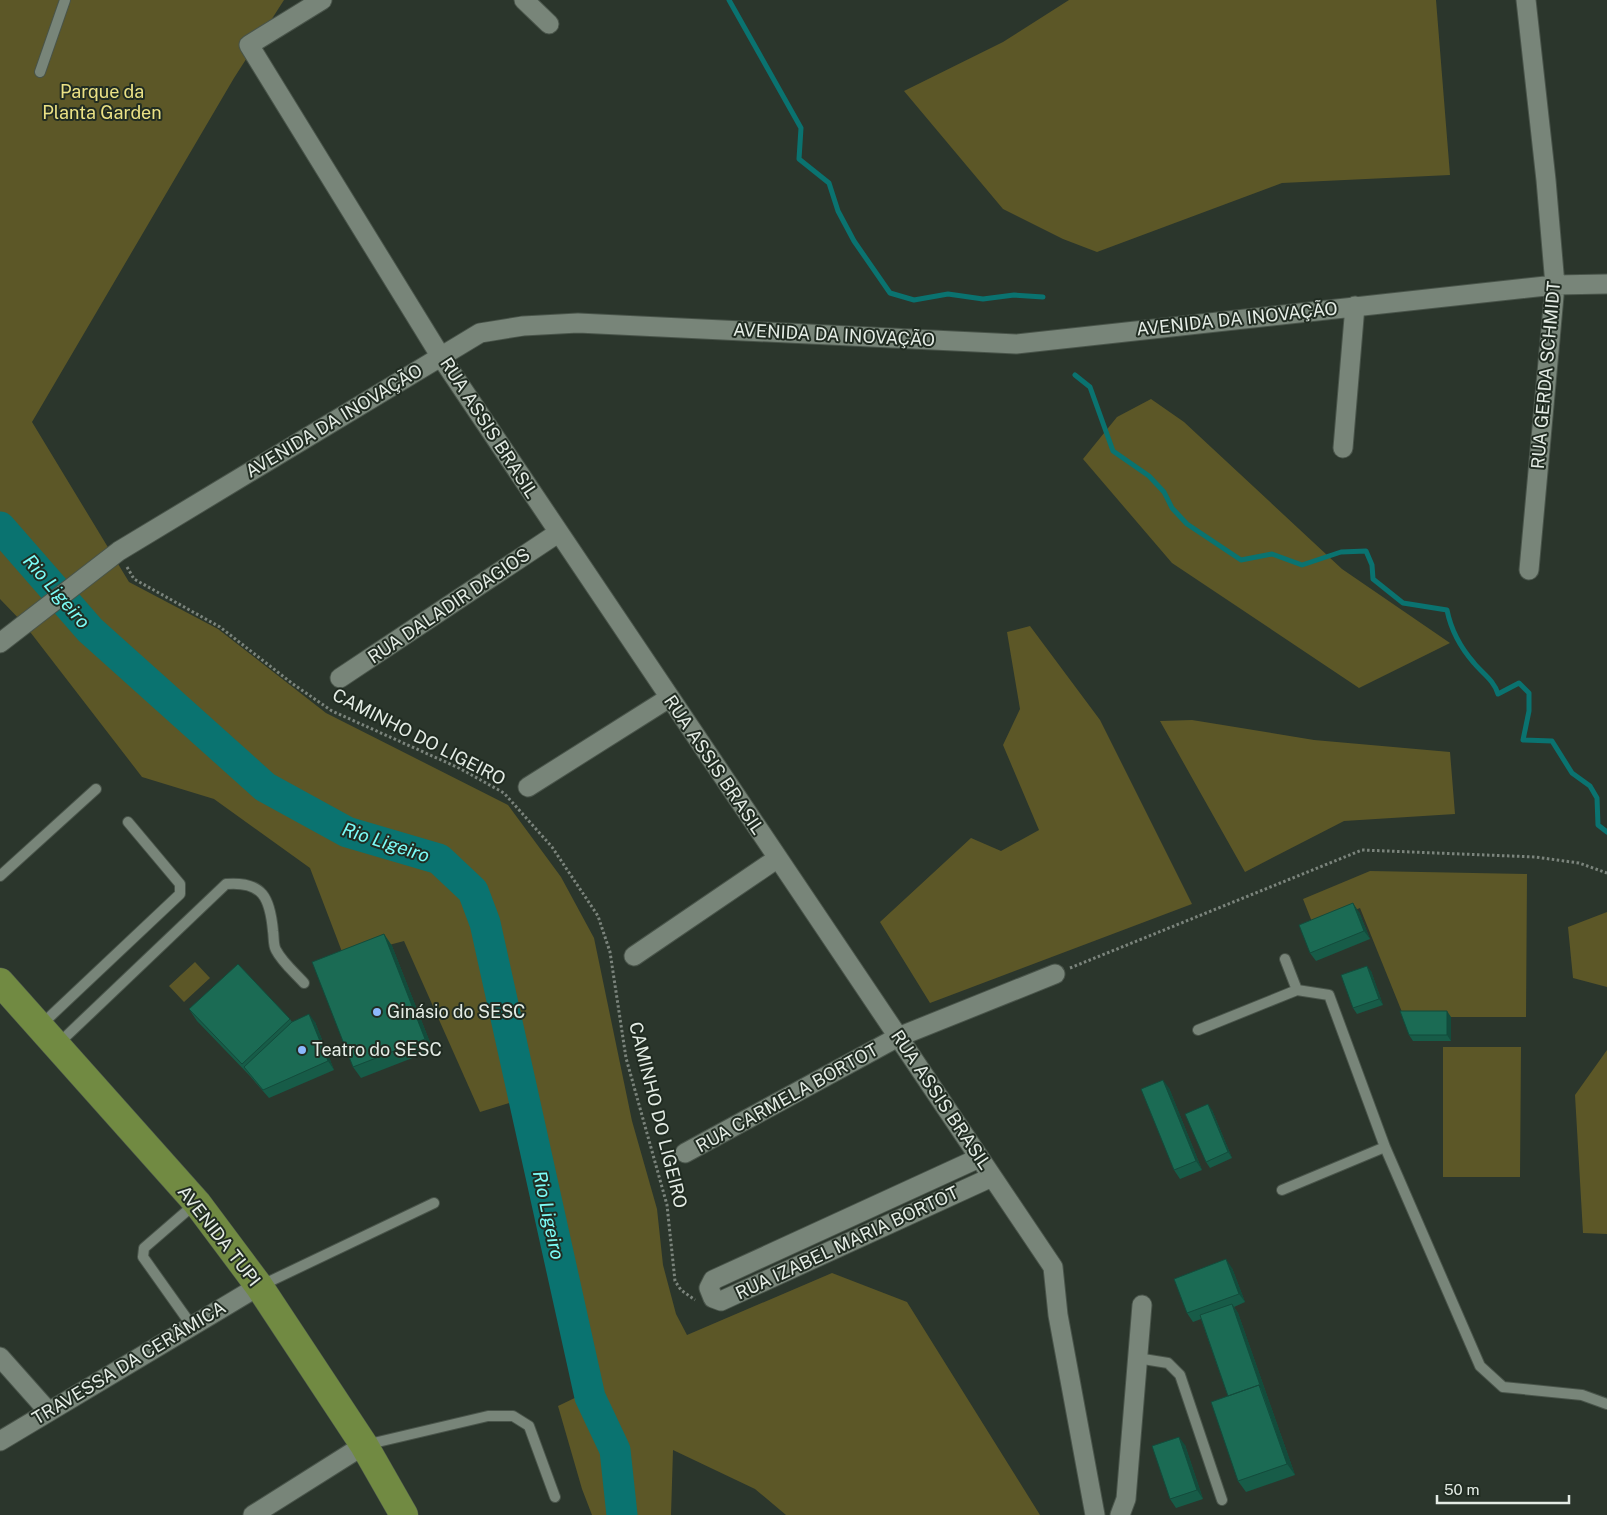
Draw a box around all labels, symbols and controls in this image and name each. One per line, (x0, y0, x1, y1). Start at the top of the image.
park label: Parque da Planta Garden (42, 81, 162, 123)
street label: RUA GERDA SCHMIDT (1527, 280, 1564, 470)
street label: AVENIDA DA INOVAÇÃO (1135, 296, 1339, 340)
street label: AVENIDA DA INOVAÇÃO (732, 318, 936, 350)
street label: RUA ASSIS BRASIL (436, 353, 543, 502)
street label: AVENIDA DA INOVAÇÃO (241, 359, 426, 482)
street label: RUA DALADIR DAGIOS (364, 543, 534, 668)
water label: Rio Ligeiro (19, 550, 95, 632)
street label: CAMINHO DO LIGEIRO (329, 684, 509, 789)
street label: RUA ASSIS BRASIL (660, 691, 769, 838)
water label: Rio Ligeiro (340, 818, 432, 866)
place label: Ginásio do SESC (387, 1001, 525, 1022)
marker: Ginásio do SESC (371, 1006, 383, 1018)
street label: CAMINHO DO LIGEIRO (625, 1020, 692, 1210)
street label: RUA ASSIS BRASIL (887, 1026, 996, 1173)
place label: Teatro do SESC (312, 1039, 442, 1060)
street label: RUA CARMELA BORTOT (692, 1039, 882, 1156)
marker: Teatro do SESC (296, 1044, 308, 1056)
water label: Rio Ligeiro (529, 1169, 569, 1261)
street label: AVENIDA TUPI (174, 1181, 265, 1290)
street label: RUA IZABEL MARIA BORTOT (732, 1181, 962, 1304)
street label: TRAVESSA DA CERÂMICA (28, 1296, 229, 1429)
scale bar (1437, 1472, 1570, 1504)
text: 50 m (1444, 1481, 1479, 1498)

